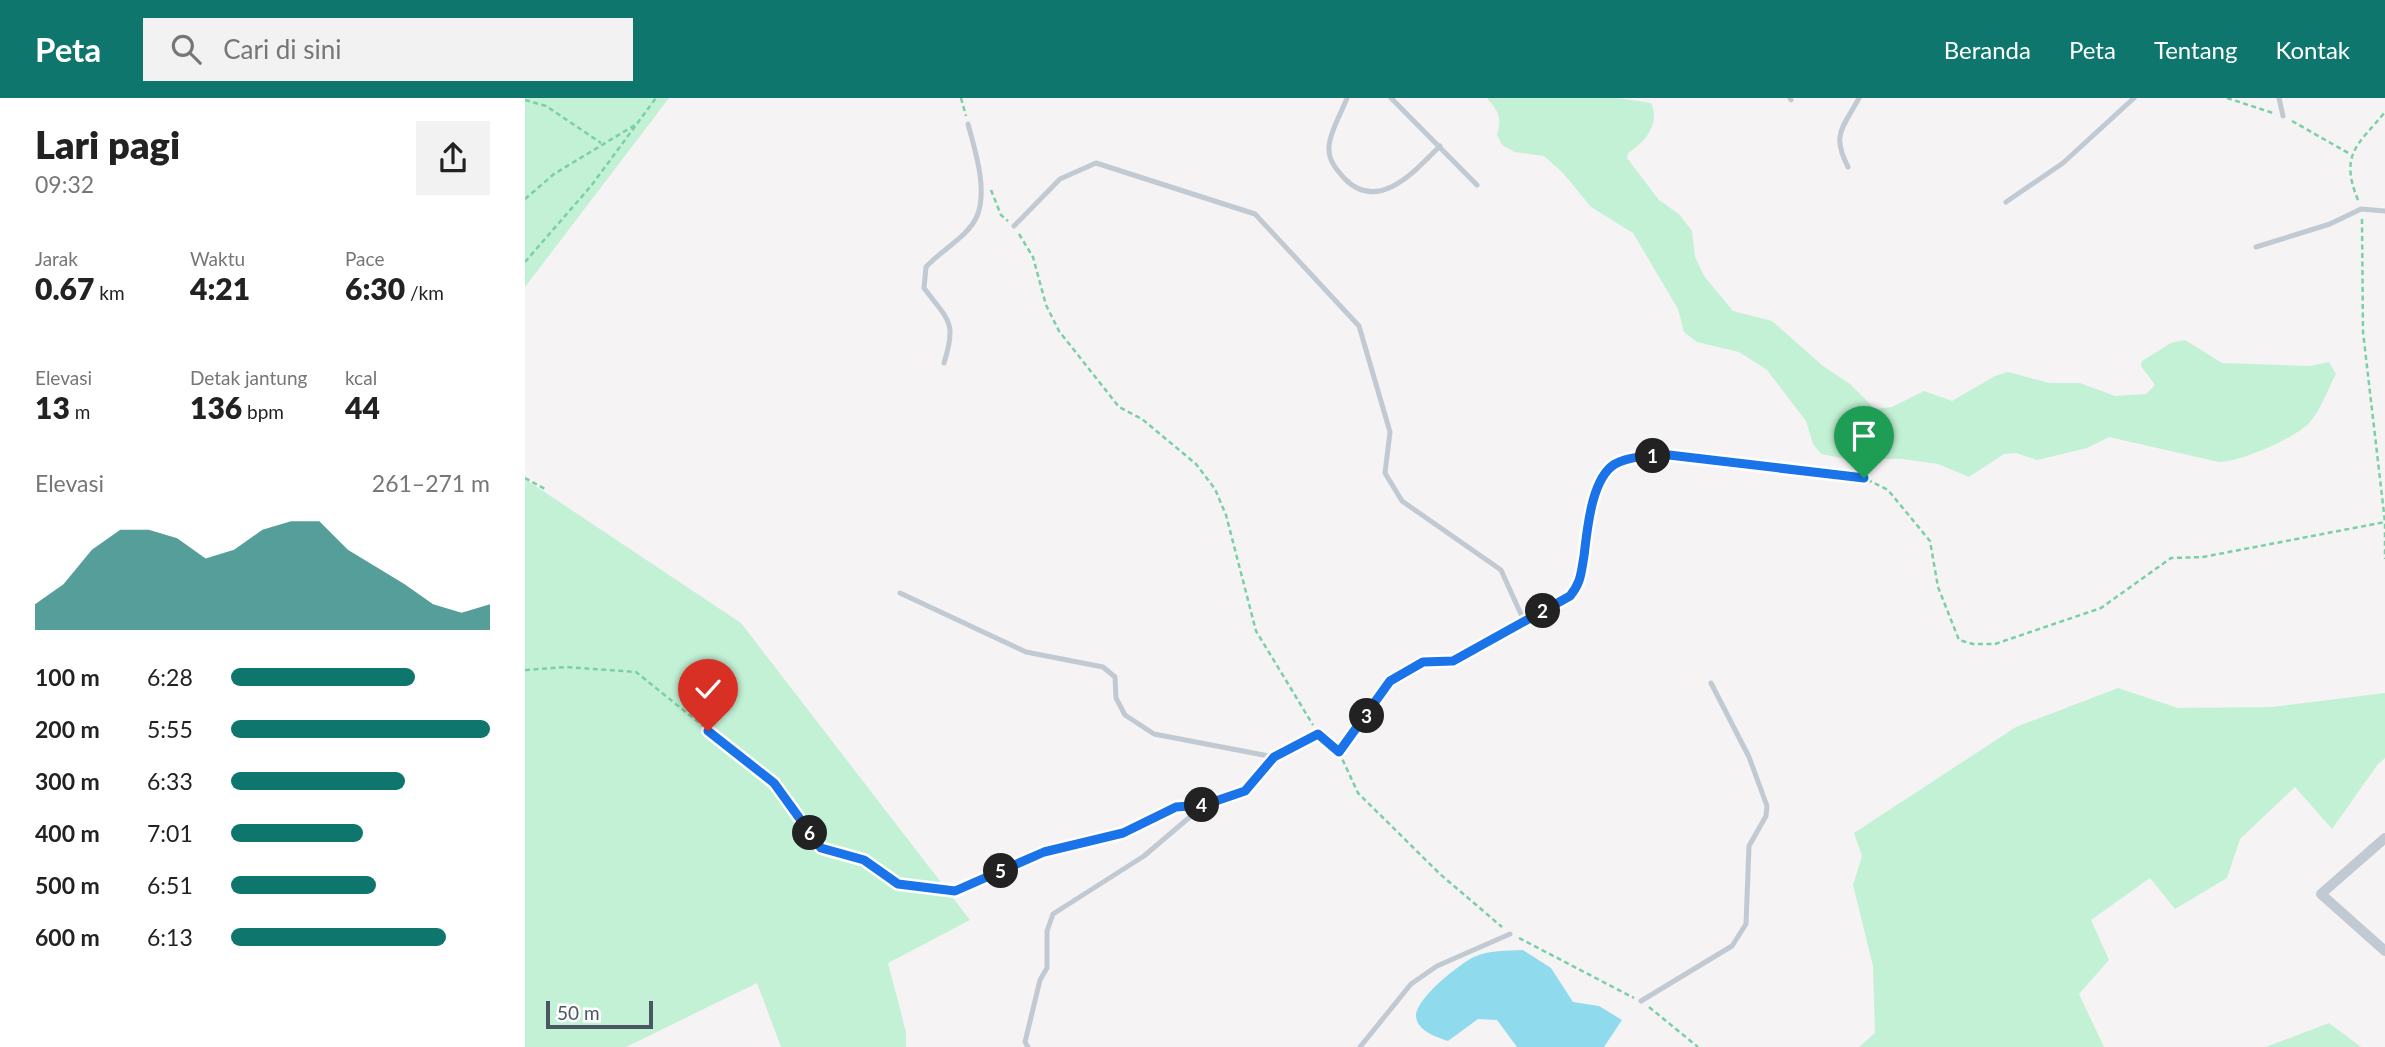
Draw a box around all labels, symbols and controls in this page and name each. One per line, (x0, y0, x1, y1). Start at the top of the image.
search box (143, 18, 633, 81)
text: Peta (35, 29, 101, 69)
icon: search (167, 30, 205, 68)
text: Cari di sini (223, 33, 342, 65)
text: Beranda (1944, 35, 2031, 64)
text: Peta (2069, 35, 2116, 64)
text: Tentang (2154, 35, 2237, 64)
text: Kontak (2275, 35, 2350, 64)
text: Lari pagi (35, 121, 180, 167)
button: share (416, 121, 490, 195)
text: 09:32 (35, 170, 94, 198)
text: Jarak (35, 247, 78, 270)
text: Waktu (190, 247, 245, 270)
text: Pace (345, 247, 384, 270)
text: 0.67 (35, 270, 94, 306)
text: 4:21 (190, 270, 250, 306)
text: 6:30 (345, 270, 405, 306)
text: km (94, 281, 125, 304)
text: /km (405, 281, 444, 304)
text: Elevasi (35, 366, 92, 389)
text: Detak jantung (190, 366, 307, 389)
text: kcal (345, 366, 377, 389)
text: 13 (35, 389, 70, 425)
text: 136 (190, 389, 242, 425)
text: 44 (345, 389, 380, 425)
text: m (70, 400, 90, 423)
text: bpm (242, 400, 284, 423)
pin (1834, 406, 1894, 478)
icon: arrive (1845, 417, 1883, 455)
pin: 1 (1635, 438, 1671, 474)
text: 1 (1647, 444, 1658, 467)
text: Elevasi (35, 469, 104, 497)
text: 261–271 m (372, 469, 490, 497)
pin: 2 (1525, 594, 1561, 628)
text: 2 (1537, 599, 1548, 622)
pin (678, 659, 738, 731)
text: 100 m (35, 663, 100, 691)
text: 6:28 (147, 663, 193, 691)
icon: check (689, 670, 727, 708)
pin: 3 (1349, 698, 1385, 734)
text: 3 (1361, 704, 1372, 727)
text: 200 m (35, 715, 100, 743)
text: 5:55 (147, 715, 193, 743)
text: 300 m (35, 767, 100, 795)
text: 6:33 (147, 767, 193, 795)
pin: 4 (1185, 788, 1219, 822)
text: 4 (1196, 793, 1207, 816)
pin: 6 (793, 816, 827, 850)
text: 400 m (35, 819, 100, 847)
text: 7:01 (147, 819, 193, 847)
text: 6 (804, 821, 815, 844)
pin: 5 (983, 854, 1019, 888)
text: 5 (995, 859, 1006, 882)
text: 500 m (35, 871, 100, 899)
text: 6:51 (147, 871, 193, 899)
text: 600 m (35, 923, 100, 951)
text: 6:13 (147, 923, 193, 951)
scale bar (546, 998, 653, 1030)
text: 50 m (557, 1001, 600, 1024)

